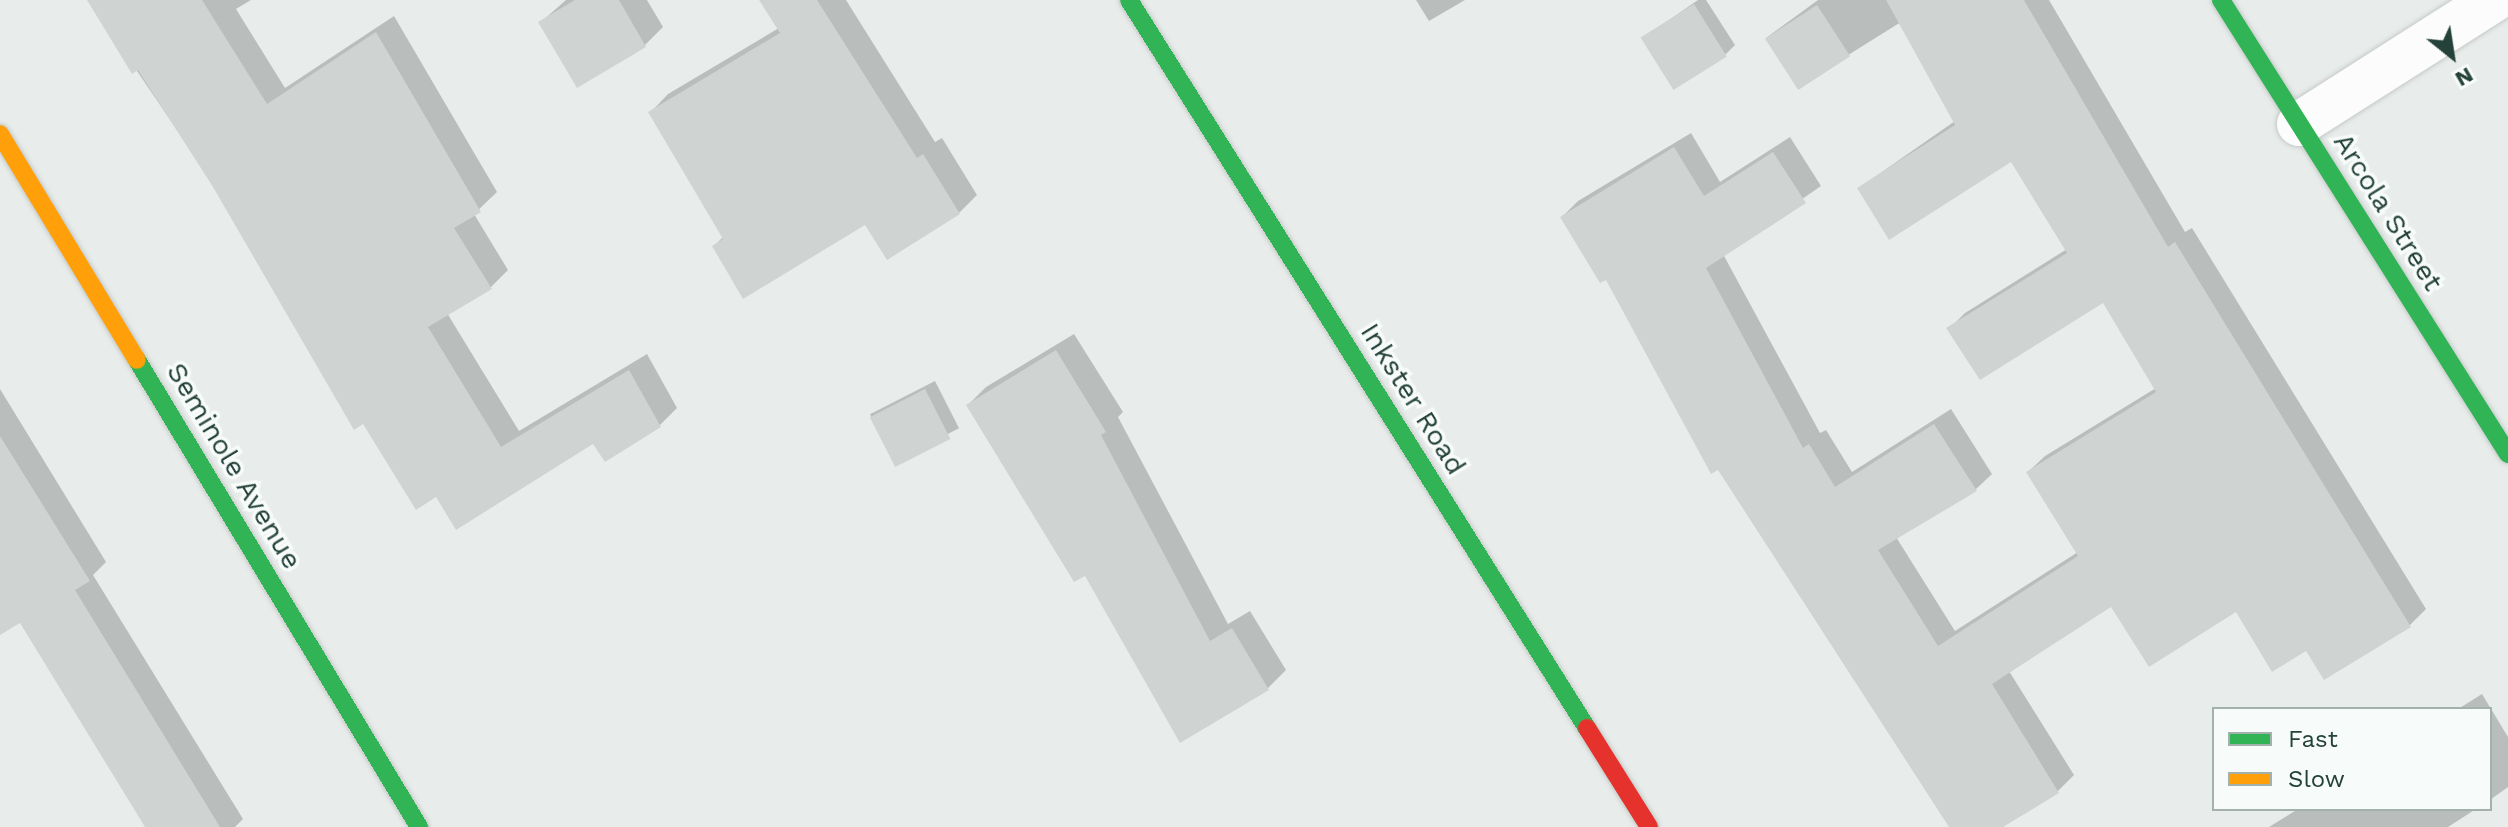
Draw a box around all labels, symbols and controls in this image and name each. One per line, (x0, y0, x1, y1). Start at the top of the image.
north arrow (2412, 16, 2492, 96)
text: N (2451, 62, 2478, 92)
street label: Arcola Street (2326, 127, 2450, 297)
street label: Inkster Road (1353, 317, 1473, 481)
street label: Seminole Avenue (159, 356, 309, 576)
legend (2212, 707, 2492, 811)
text: Fast (2288, 725, 2338, 753)
text: Slow (2288, 765, 2345, 793)

